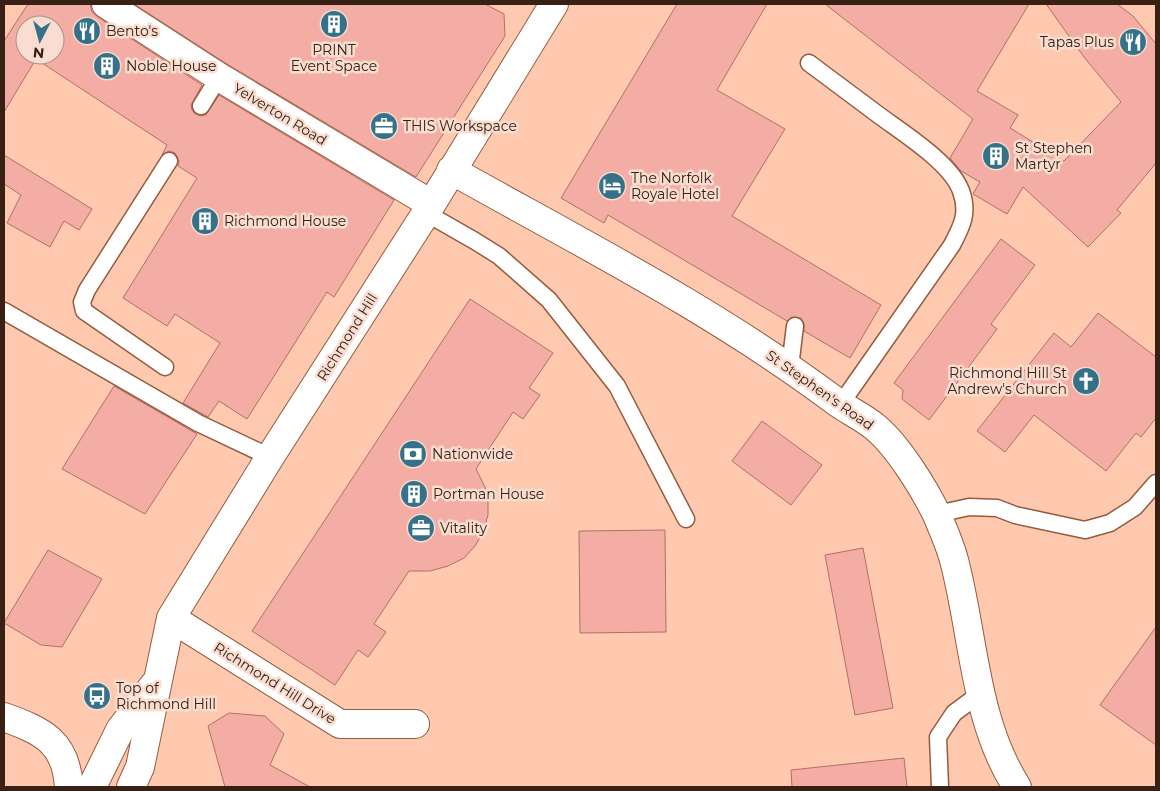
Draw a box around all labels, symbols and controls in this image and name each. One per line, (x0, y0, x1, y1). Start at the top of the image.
building icon: PRINT Event Space (319, 9, 349, 39)
north arrow (15, 15, 65, 65)
restaurant icon: Bento's (72, 16, 102, 46)
place label: Bento's (106, 22, 158, 40)
restaurant icon: Tapas Plus (1118, 27, 1148, 57)
place label: Tapas Plus (1040, 33, 1114, 51)
place label: PRINT Event Space (291, 41, 377, 75)
text: N (32, 43, 45, 62)
building icon: Noble House (92, 51, 122, 81)
place label: Noble House (126, 57, 216, 75)
street label: Yelverton Road (230, 79, 330, 149)
office icon: THIS Workspace (369, 111, 399, 141)
place label: THIS Workspace (403, 117, 517, 135)
place label: St Stephen Martyr (1015, 139, 1092, 173)
building icon: St Stephen Martyr (981, 141, 1011, 171)
place label: The Norfolk Royale Hotel (631, 169, 719, 203)
hotel icon: The Norfolk Royale Hotel (597, 171, 627, 201)
building icon: Richmond House (190, 206, 220, 236)
place label: Richmond House (224, 212, 346, 230)
street label: Richmond Hill (313, 290, 381, 384)
street label: St Stephen's Road (763, 346, 877, 434)
place label: Richmond Hill St Andrew's Church (947, 364, 1067, 398)
church icon: Richmond Hill St Andrew's Church (1071, 366, 1101, 396)
bank icon: Nationwide (398, 439, 428, 469)
place label: Nationwide (432, 445, 513, 463)
building icon: Portman House (399, 479, 429, 509)
place label: Portman House (433, 485, 544, 503)
office icon: Vitality (406, 513, 436, 543)
place label: Vitality (440, 519, 487, 537)
street label: Richmond Hill Drive (211, 638, 339, 728)
place label: Top of Richmond Hill (116, 679, 216, 713)
bus stop icon: Top of Richmond Hill (82, 681, 112, 711)

